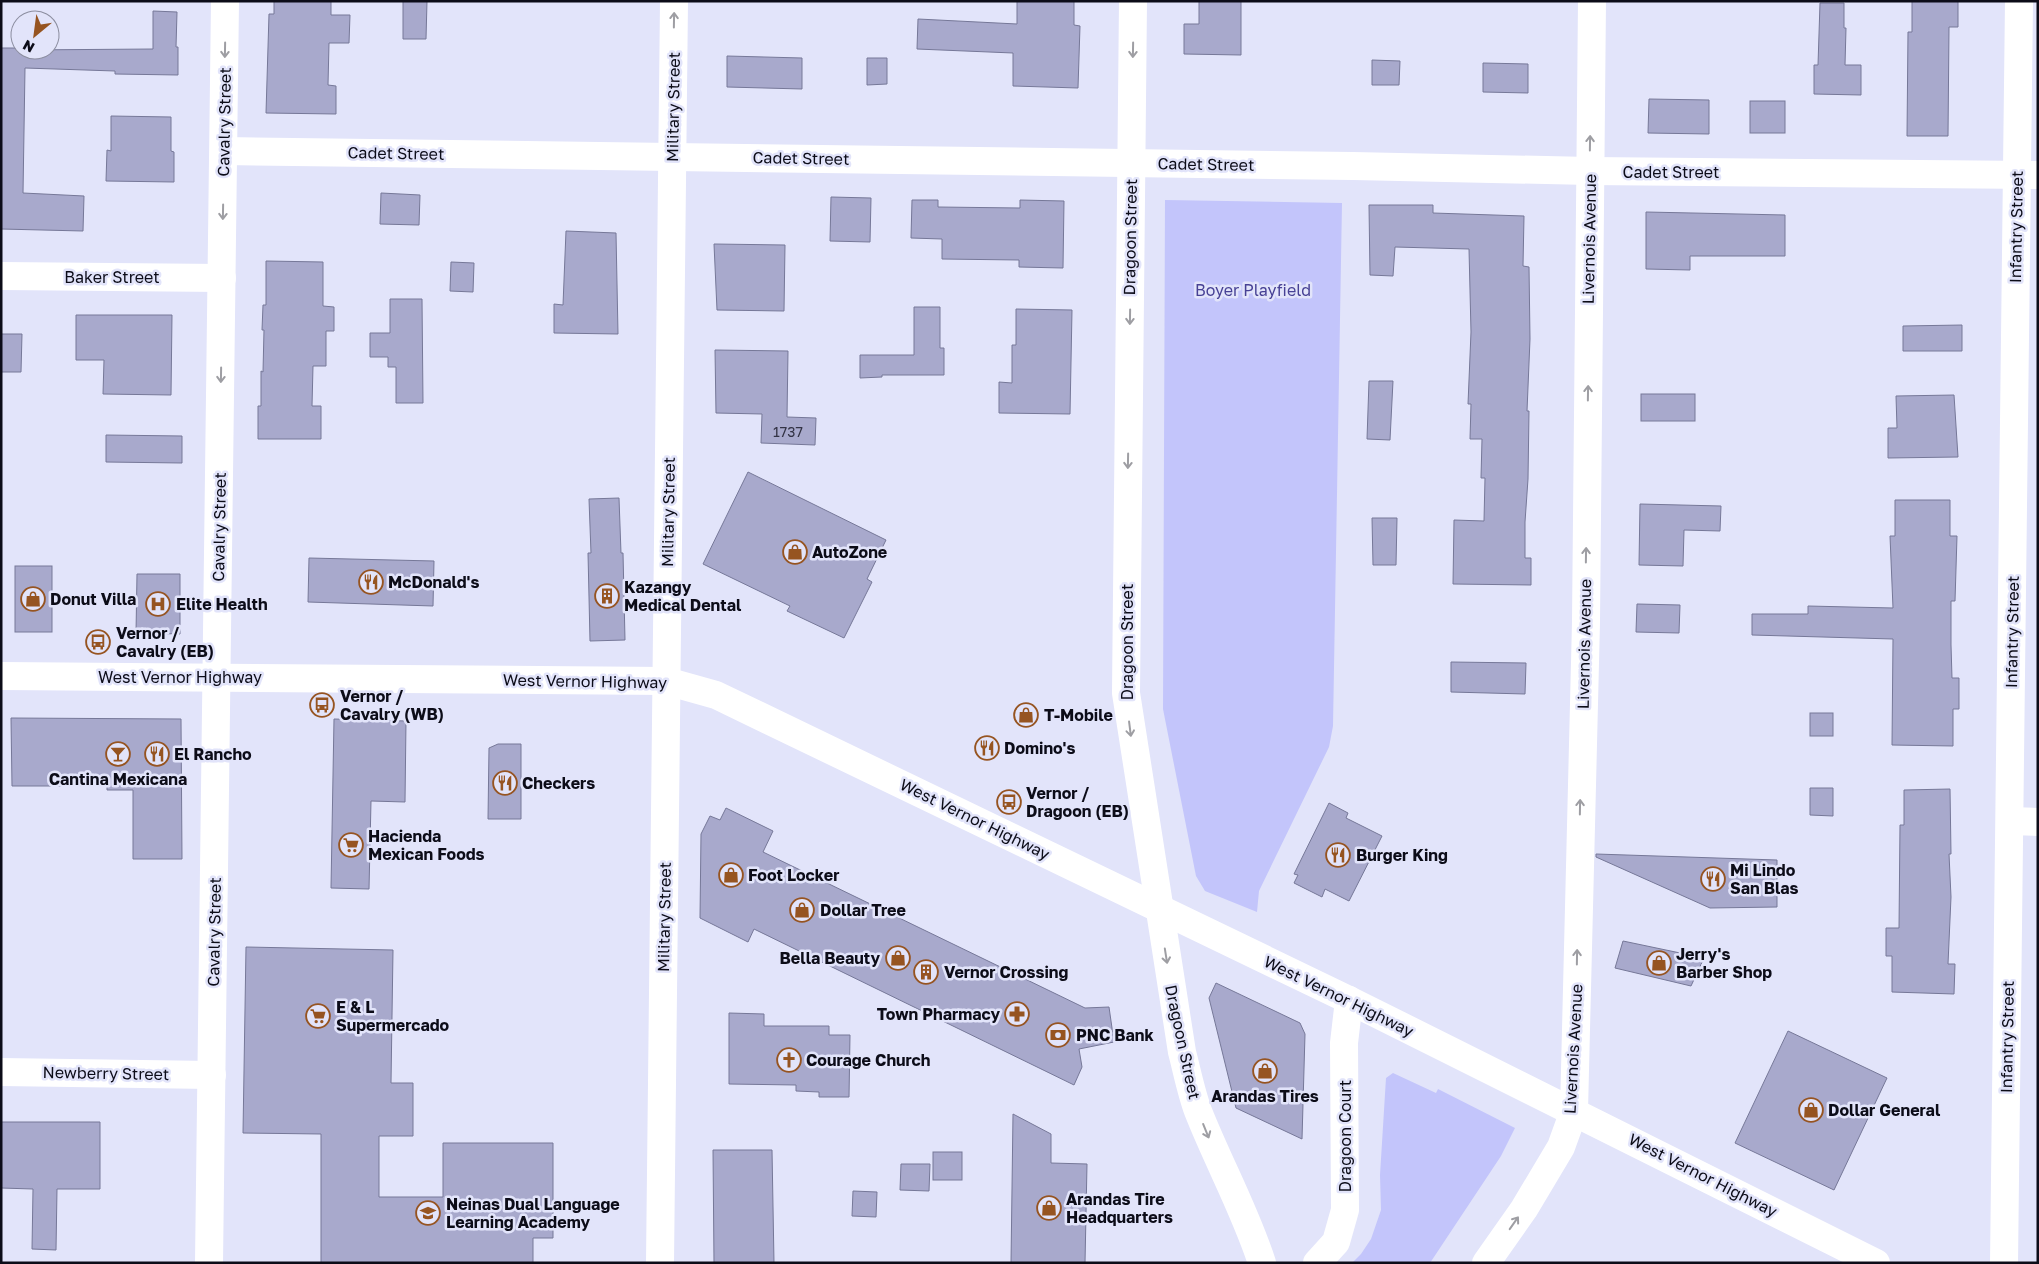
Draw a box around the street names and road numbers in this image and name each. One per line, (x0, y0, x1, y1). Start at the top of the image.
street label: Military Street (662, 52, 684, 162)
street label: Cavalry Street (213, 67, 235, 177)
street label: Cadet Street (347, 142, 445, 164)
street label: Cadet Street (752, 147, 850, 169)
street label: Cadet Street (1157, 153, 1255, 175)
street label: Cadet Street (1623, 162, 1719, 182)
street label: Infantry Street (2005, 171, 2027, 283)
street label: Livernois Avenue (1578, 174, 1600, 304)
street label: Dragoon Street (1119, 179, 1141, 295)
street label: Baker Street (64, 267, 160, 287)
street label: Military Street (657, 457, 679, 567)
street label: Cavalry Street (208, 472, 230, 582)
street label: Infantry Street (2001, 576, 2023, 688)
street label: Livernois Avenue (1573, 579, 1595, 709)
street label: Dragoon Street (1117, 584, 1137, 700)
street label: West Vernor Highway (98, 667, 262, 687)
street label: West Vernor Highway (503, 670, 667, 692)
street label: West Vernor Highway (897, 774, 1053, 864)
street label: Military Street (653, 862, 675, 972)
street label: Cavalry Street (203, 877, 225, 987)
street label: West Vernor Highway (1261, 951, 1417, 1041)
street label: Infantry Street (1996, 981, 2018, 1093)
street label: Dragoon Street (1161, 983, 1205, 1101)
street label: Livernois Avenue (1560, 983, 1586, 1115)
street label: Newberry Street (43, 1062, 169, 1084)
street label: Dragoon Court (1335, 1080, 1355, 1192)
street label: West Vernor Highway (1625, 1129, 1781, 1221)

